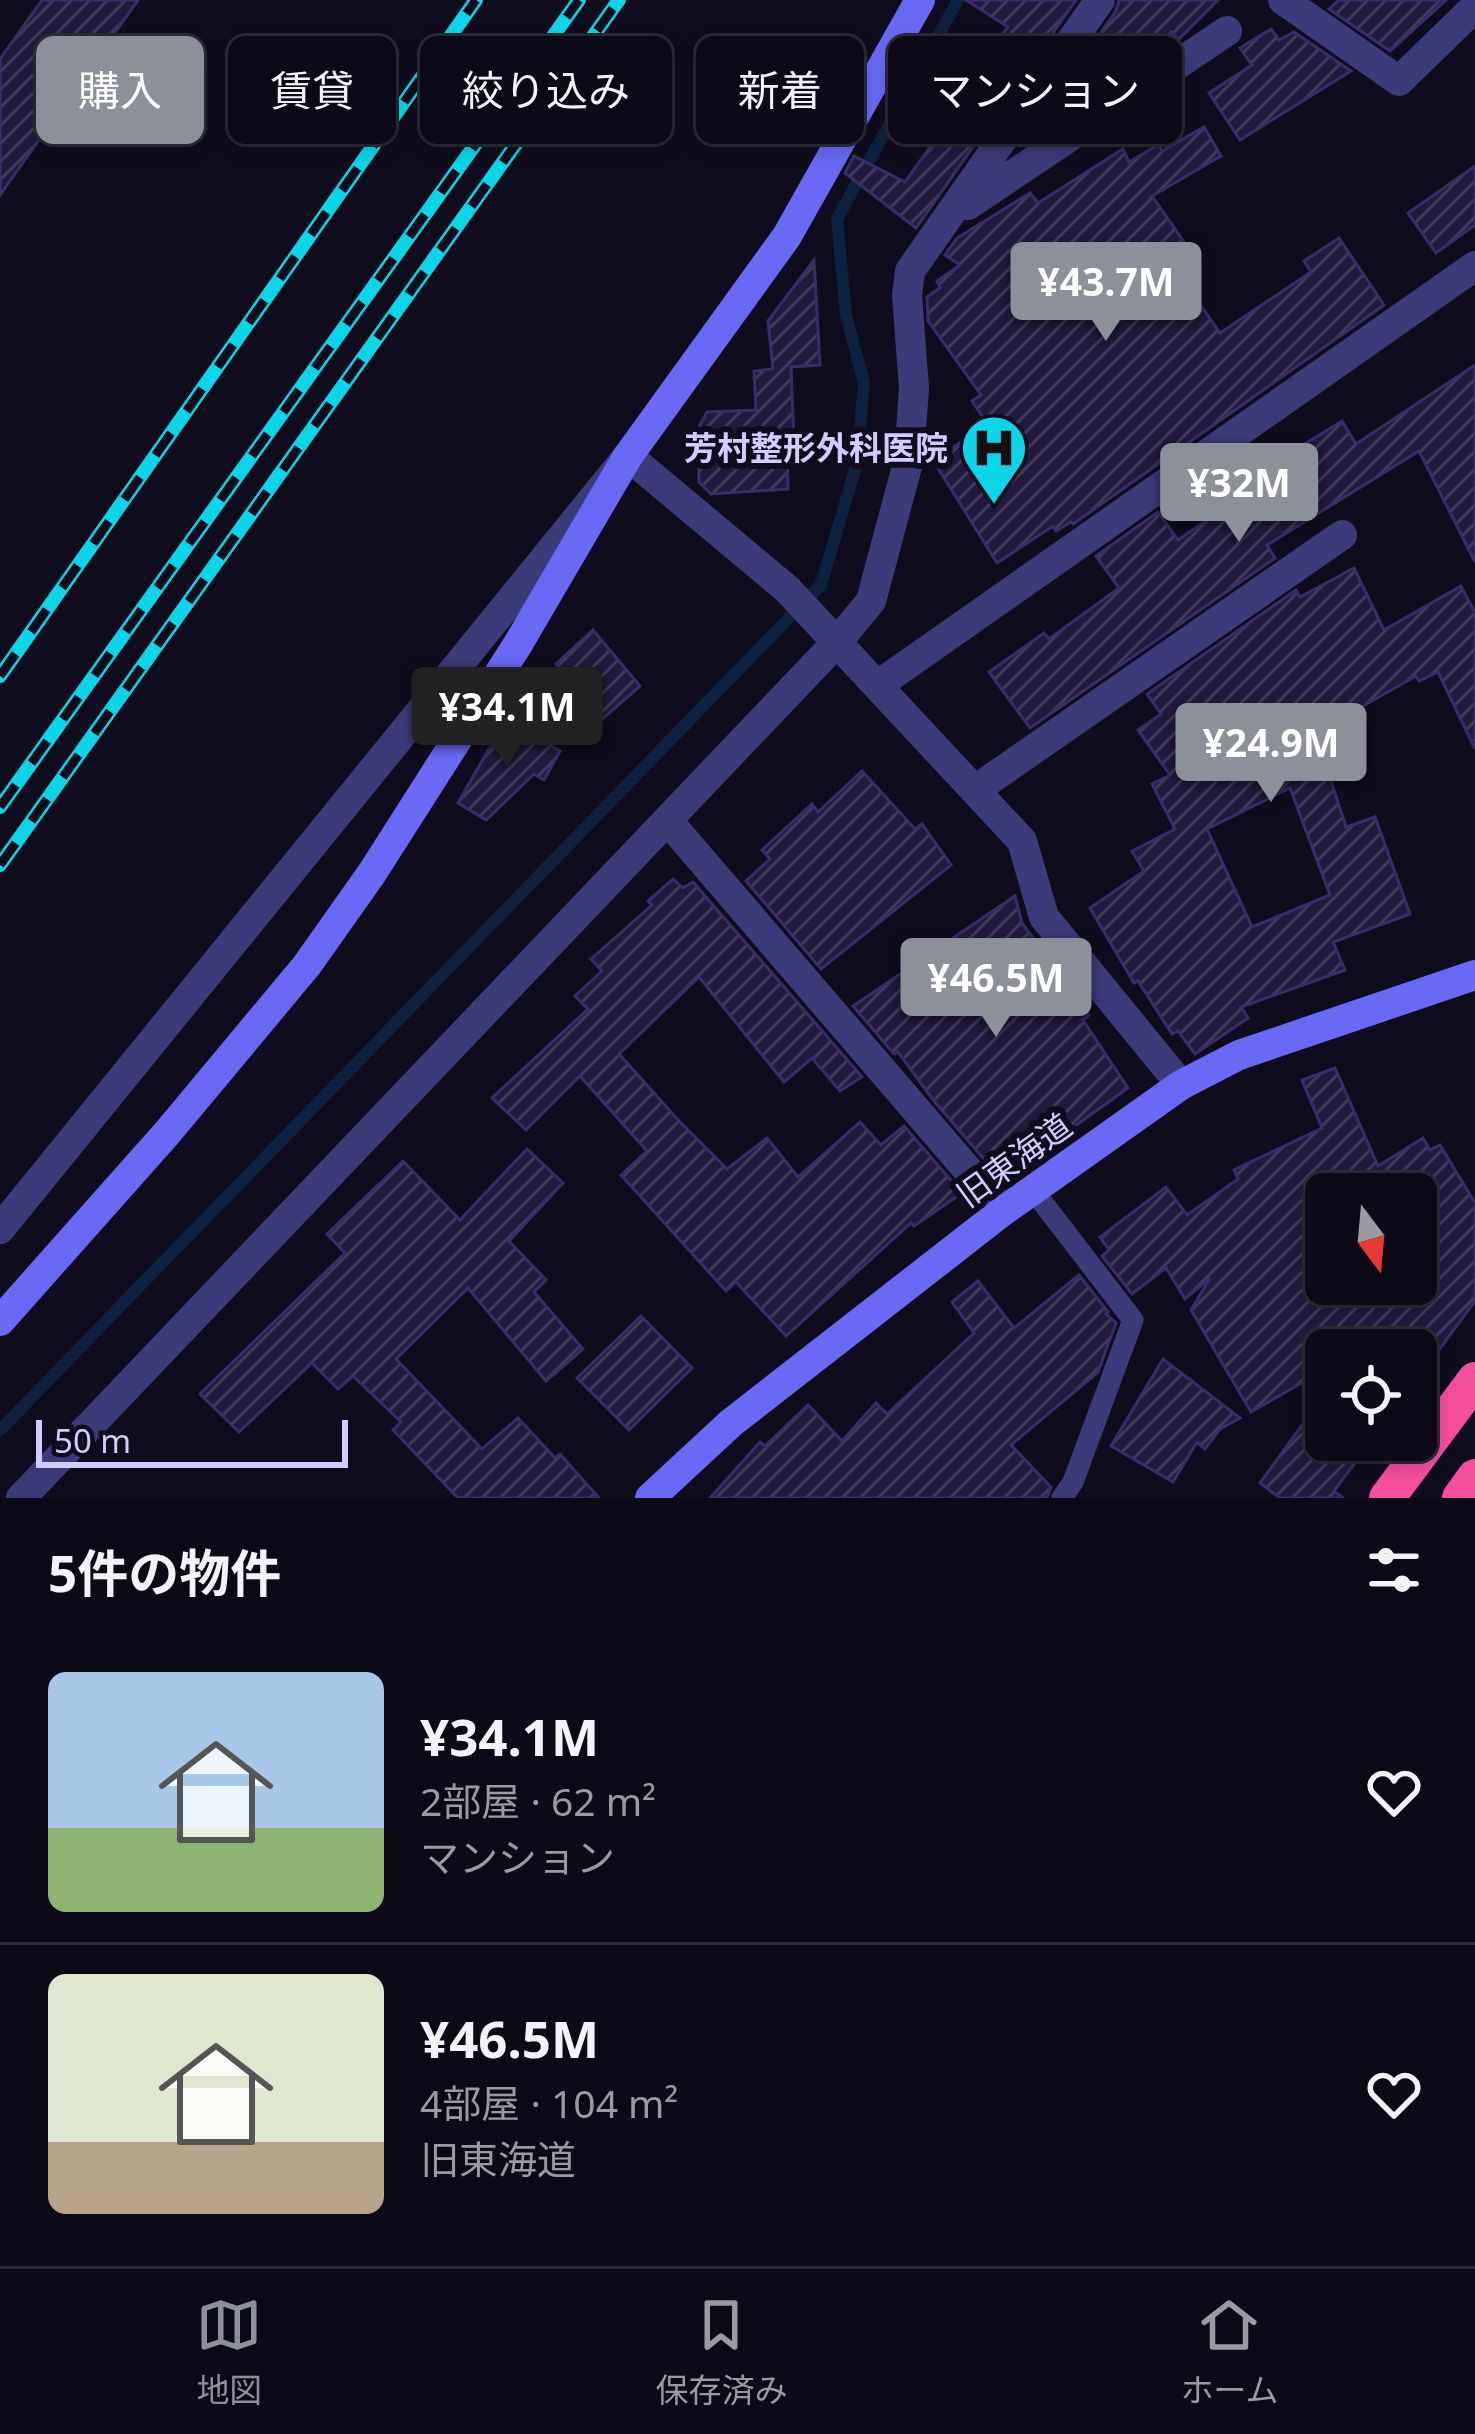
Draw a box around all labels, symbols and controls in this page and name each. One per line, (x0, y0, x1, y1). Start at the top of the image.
chip: 購入 (36, 36, 204, 144)
chip: 賃貸 (228, 36, 396, 144)
chip: 絞り込み (420, 36, 672, 144)
chip: 新着 (696, 36, 864, 144)
chip: マンション (888, 36, 1182, 144)
pin: ¥43.7M (1008, 242, 1204, 344)
text: ¥43.7M (1038, 254, 1174, 307)
hospital icon: 芳村整形外科医院 (959, 413, 1029, 507)
place label: 芳村整形外科医院 (684, 425, 948, 470)
pin: ¥32M (1168, 443, 1310, 545)
text: ¥32M (1187, 455, 1291, 508)
pin: ¥34.1M (409, 667, 605, 769)
text: ¥34.1M (439, 679, 575, 732)
pin: ¥24.9M (1173, 703, 1369, 805)
text: ¥24.9M (1203, 715, 1339, 768)
pin: ¥46.5M (898, 938, 1094, 1040)
text: ¥46.5M (928, 950, 1064, 1003)
street label: 旧東海道 (947, 1103, 1080, 1217)
north arrow (1305, 1173, 1437, 1305)
map controls (1305, 1173, 1437, 1461)
button: locate (1305, 1329, 1437, 1461)
scale bar (36, 1414, 348, 1467)
text: 50 m (54, 1418, 131, 1463)
text: 5件の物件 (48, 1537, 281, 1607)
icon: filters (1361, 1537, 1427, 1603)
text: ¥34.1M (420, 1701, 599, 1771)
icon: home (144, 1720, 288, 1864)
icon: heart (1361, 1759, 1427, 1825)
text: 2部屋 · 62 m² (420, 1774, 656, 1827)
text: マンション (420, 1830, 615, 1883)
text: ¥46.5M (420, 2003, 599, 2073)
icon: home (144, 2022, 288, 2166)
icon: heart (1361, 2061, 1427, 2127)
text: 4部屋 · 104 m² (420, 2076, 678, 2129)
text: 旧東海道 (420, 2132, 576, 2185)
tab: 地図 (196, 2292, 262, 2412)
tab: 保存済み (655, 2292, 787, 2412)
tab: ホーム (1180, 2292, 1278, 2412)

